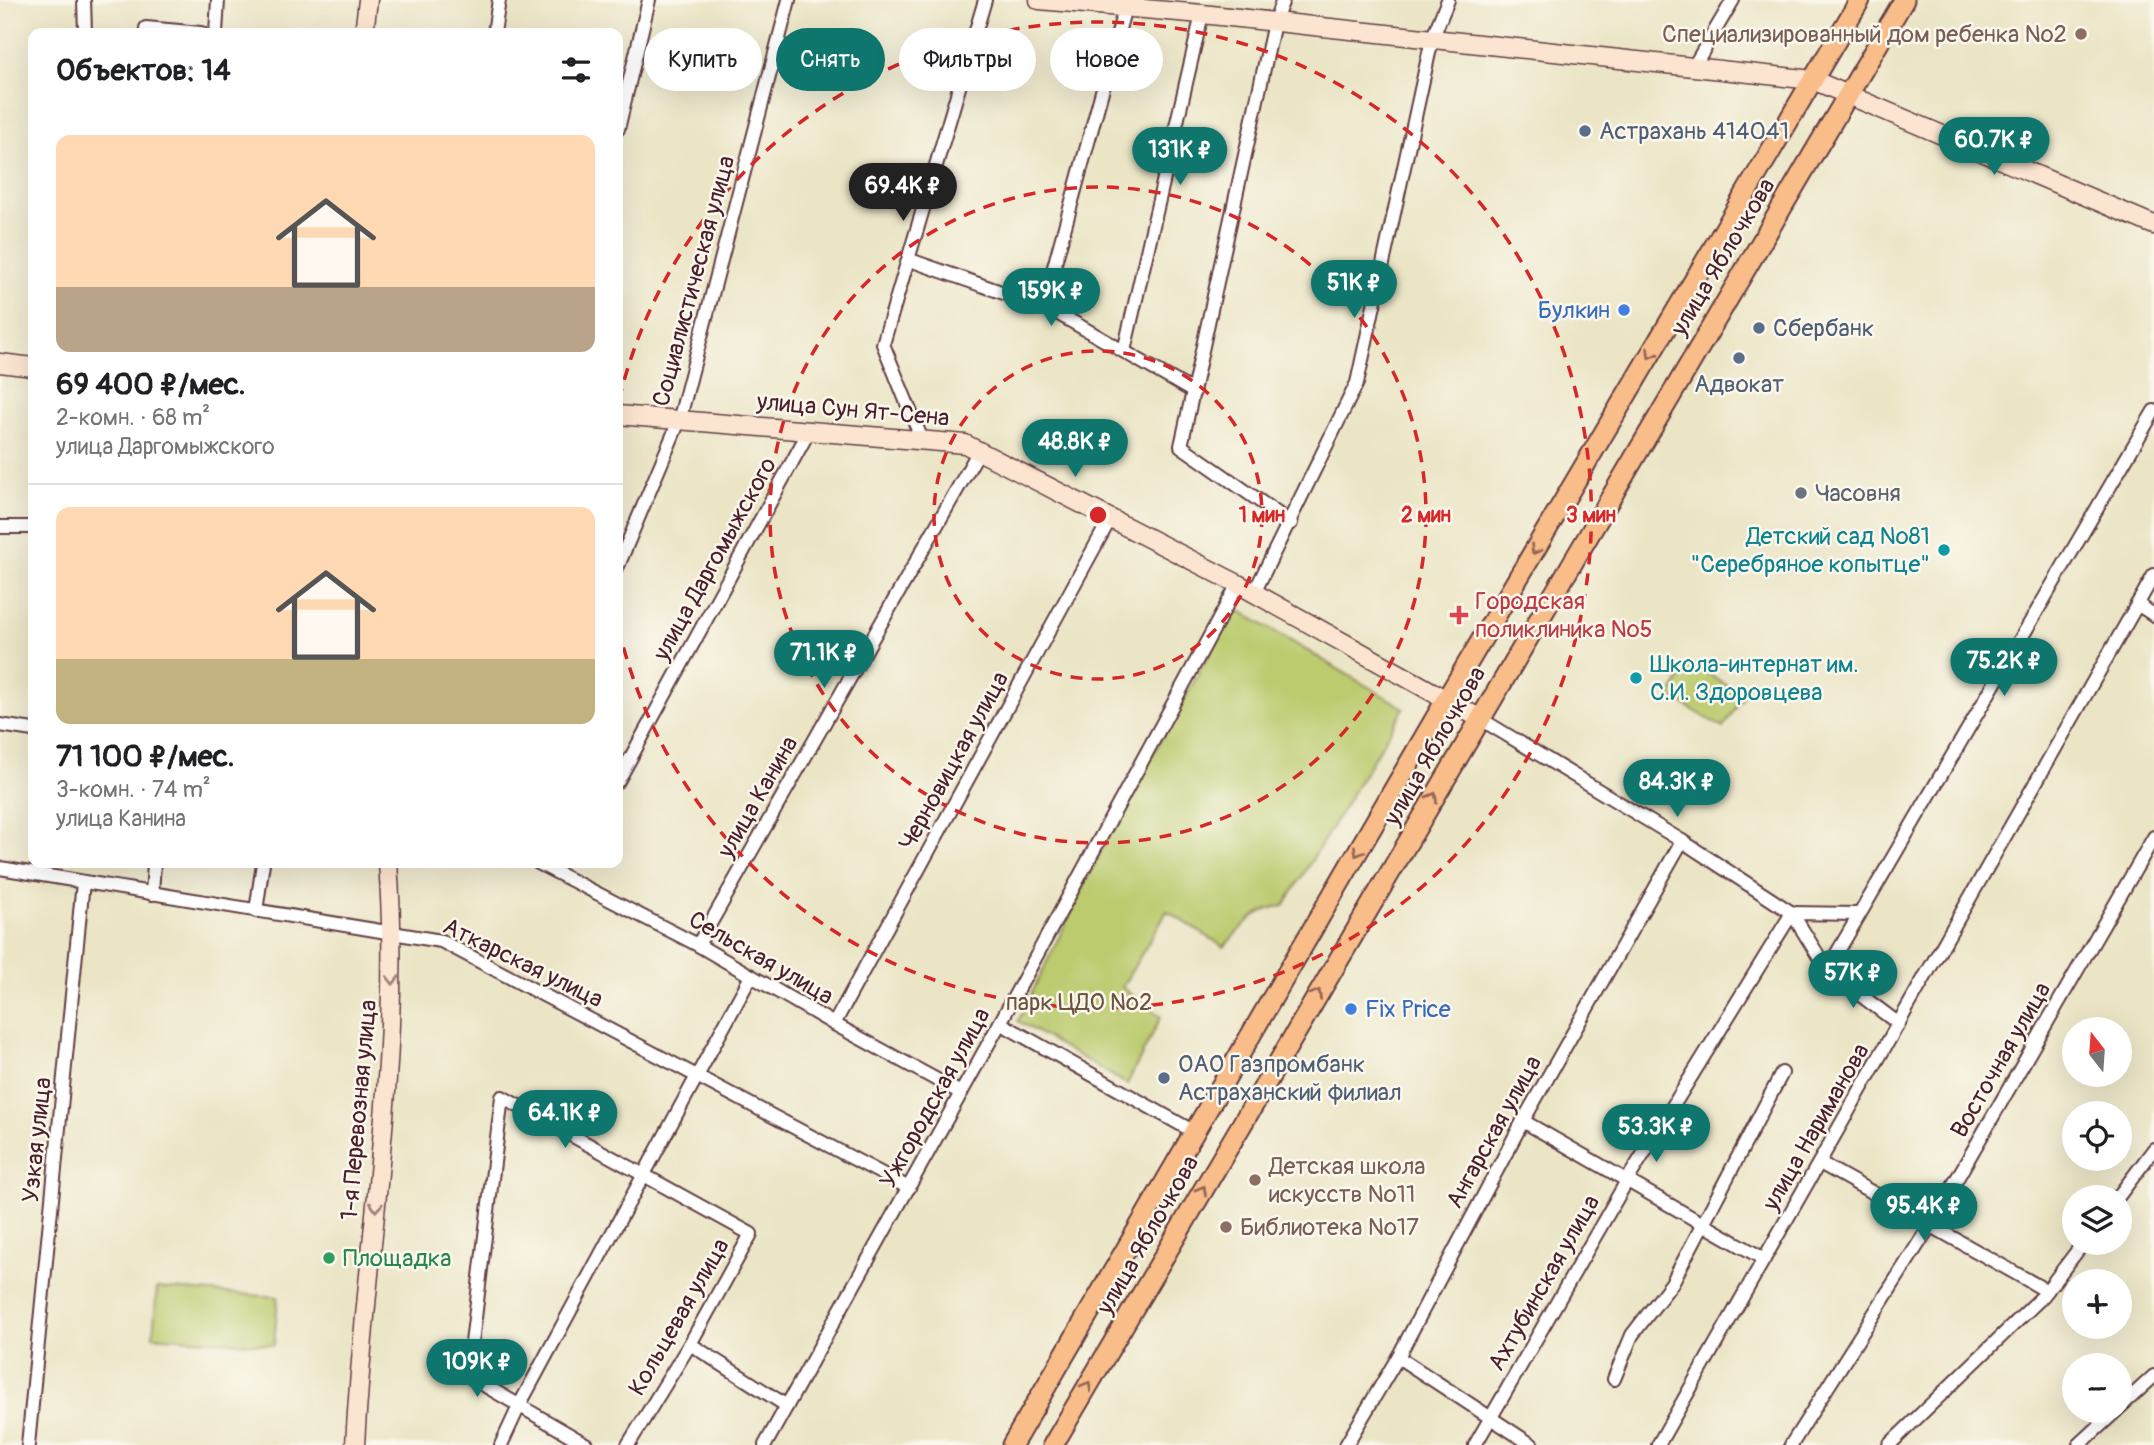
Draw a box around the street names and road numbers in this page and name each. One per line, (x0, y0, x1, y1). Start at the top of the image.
street label: Социалистическая улица (647, 153, 741, 409)
street label: улица Яблочкова (1664, 173, 1781, 342)
street label: улица Сун Ят-Сена (755, 387, 950, 433)
street label: улица Даргомыжского (647, 452, 783, 667)
street label: улица Яблочкова (1377, 661, 1492, 831)
street label: Черновицкая улица (893, 667, 1015, 855)
street label: улица Канина (711, 731, 804, 864)
street label: Сельская улица (683, 905, 839, 1011)
street label: Аткарская улица (438, 912, 608, 1014)
street label: Восточная улица (1945, 977, 2057, 1143)
street label: 1-я Перевозная улица (335, 999, 383, 1221)
street label: Ужгородская улица (873, 1003, 997, 1193)
street label: улица Нариманова (1756, 1038, 1876, 1217)
street label: Ангарская улица (1440, 1051, 1548, 1213)
street label: Узкая улица (16, 1076, 58, 1204)
street label: улица Яблочкова (1090, 1150, 1205, 1320)
street label: Ахтубинская улица (1482, 1190, 1606, 1376)
street label: Кольцевая улица (622, 1233, 736, 1401)

